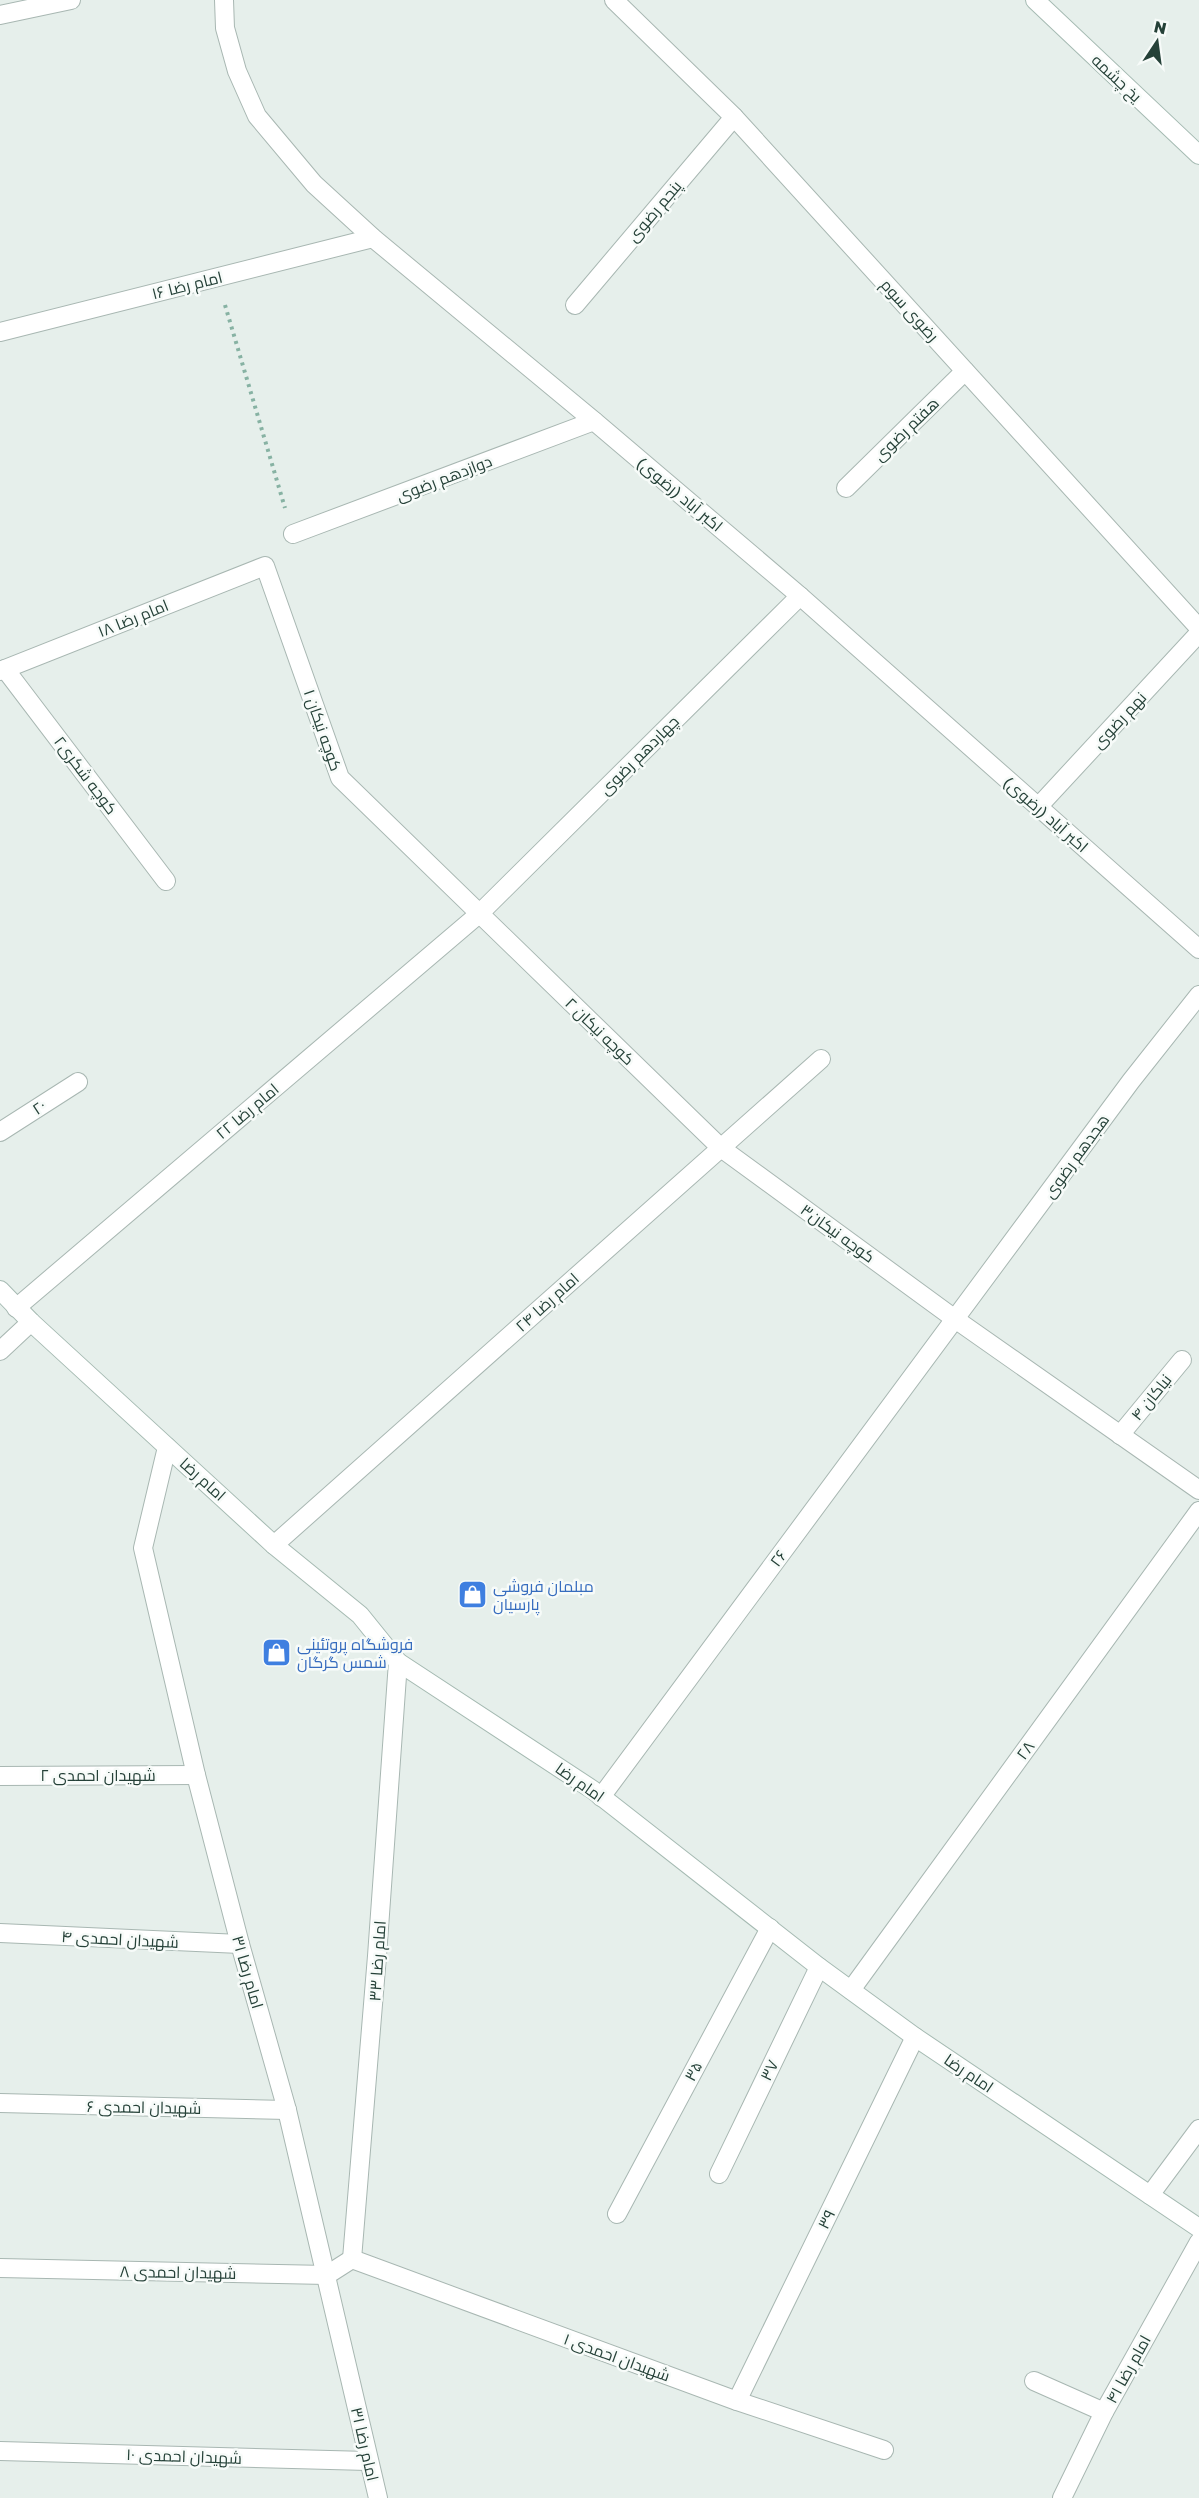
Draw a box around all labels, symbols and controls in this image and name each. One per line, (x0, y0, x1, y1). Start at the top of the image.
north arrow (1127, 12, 1187, 72)
text: N (1152, 16, 1169, 38)
street label: یخ چشمه (1087, 50, 1147, 108)
street label: پنجم رضوی (623, 176, 687, 247)
street label: امام رضا ۱۶ (150, 267, 225, 305)
street label: رضوی سوم (875, 275, 943, 347)
street label: هفتم رضوی (869, 393, 944, 467)
street label: دوازدهم رضوی (393, 451, 495, 507)
street label: اکبر آباد (رضوی) (632, 452, 727, 536)
street label: امام رضا ۱۸ (95, 595, 172, 643)
street label: کوچه نیکان ۱ (298, 686, 346, 774)
street label: نهم رضوی (1088, 687, 1152, 754)
street label: چهاردهم رضوی (595, 711, 684, 800)
street label: کوچه شکری۲ (49, 732, 122, 819)
street label: اکبر آباد (رضوی) (999, 772, 1093, 857)
street label: کوچه نیکان ۲ (560, 993, 639, 1070)
street label: امام رضا ۲۲ (211, 1079, 284, 1145)
street label: ۲۰ (28, 1095, 50, 1119)
street label: هجدهم رضوی (1039, 1110, 1115, 1203)
street label: کوچه نیکان۳ (796, 1199, 879, 1268)
street label: امام رضا ۲۴ (511, 1268, 584, 1337)
street label: ۴ نیاکان (1126, 1370, 1176, 1425)
street label: امام رضا (174, 1453, 230, 1506)
street label: ۲۶ (765, 1546, 791, 1570)
place label: مبلمان فروشی پارسیان (493, 1576, 594, 1616)
shop icon: مبلمان فروشی پارسیان (456, 1579, 488, 1611)
place label: فروشگاه پروتئینی شمس گرگان (297, 1634, 413, 1673)
shop icon: فروشگاه پروتئینی شمس گرگان (260, 1637, 292, 1669)
street label: ۲۸ (1011, 1737, 1039, 1763)
street label: امام رضا (550, 1758, 608, 1808)
street label: ۲ شهیدان احمدی (40, 1765, 156, 1786)
street label: امام رضا ۳۳ (364, 1920, 392, 2002)
street label: ۴ شهیدان احمدی (61, 1926, 179, 1953)
street label: امام رضا ۳۱ (226, 1933, 268, 2011)
street label: امام رضا (939, 2049, 998, 2098)
street label: ۳۷ (755, 2056, 783, 2084)
street label: ۳۵ (680, 2058, 706, 2084)
street label: ۶ شهیدان احمدی (87, 2096, 201, 2119)
street label: ۳۹ (813, 2206, 839, 2232)
street label: ۸ شهیدان احمدی (119, 2261, 237, 2284)
street label: ۱ شهیدان احمدی (561, 2328, 673, 2386)
street label: ۴۱ امام رضا (1101, 2331, 1157, 2408)
street label: امام رضا ۳۱ (345, 2405, 383, 2483)
street label: ۱۰ شهیدان احمدی (126, 2444, 242, 2469)

